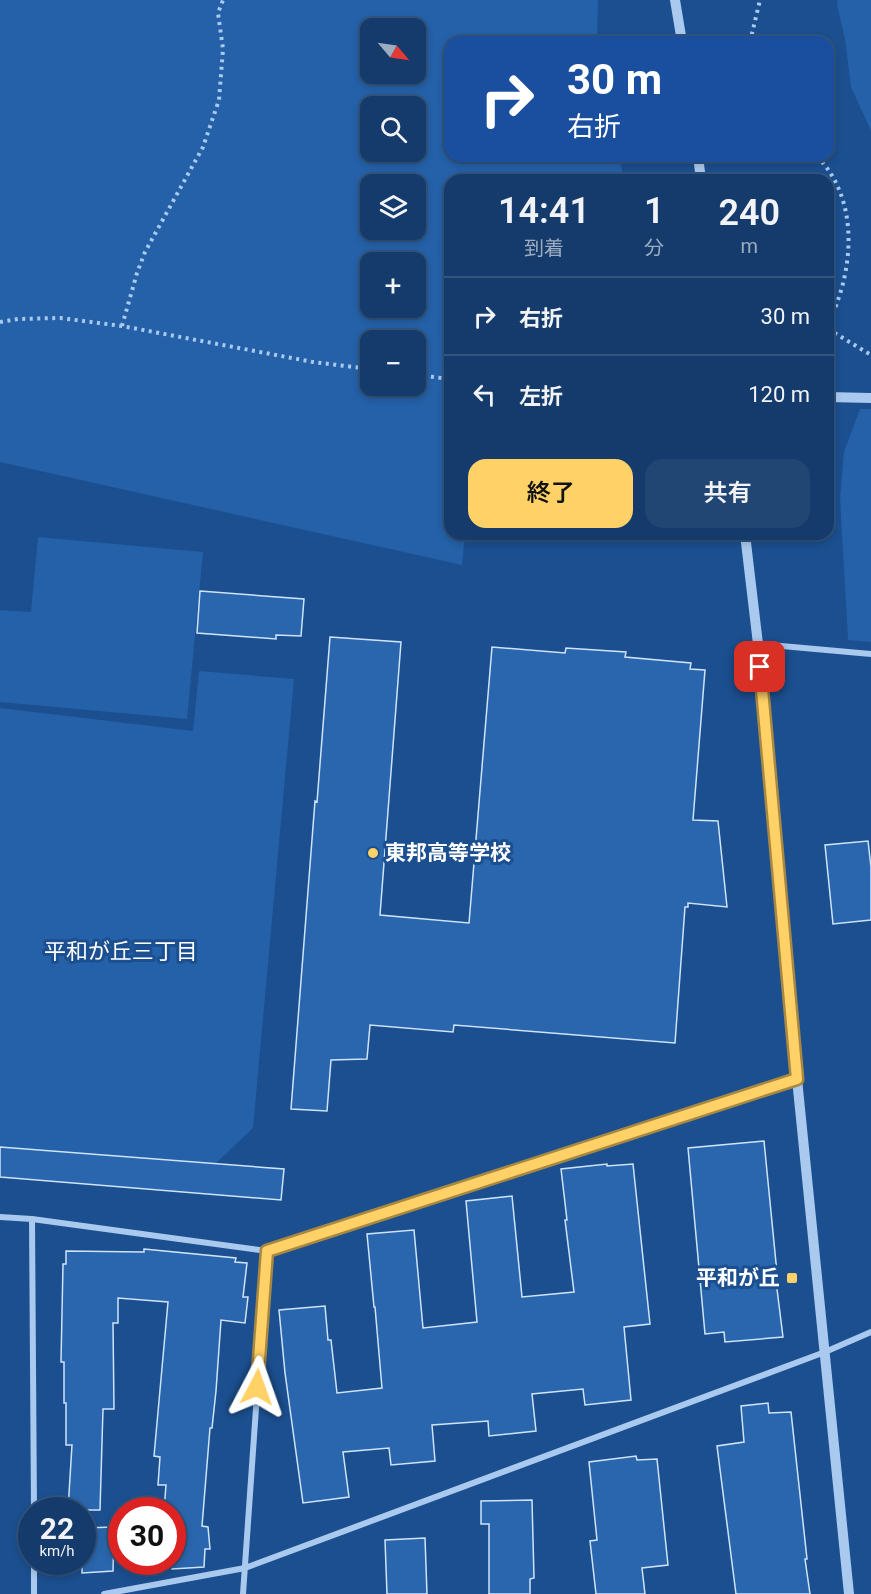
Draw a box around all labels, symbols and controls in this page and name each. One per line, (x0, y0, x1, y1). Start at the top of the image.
north arrow (360, 18, 426, 84)
map controls (360, 18, 426, 396)
text: 30 m (567, 55, 662, 104)
icon: right (468, 60, 546, 138)
button: search (360, 96, 426, 162)
text: 右折 (567, 111, 621, 143)
button: layers (360, 174, 426, 240)
text: 14:41 (498, 190, 590, 232)
text: 1 (644, 190, 664, 232)
text: 240 (718, 192, 780, 234)
text: m (740, 234, 758, 258)
text: 到着 (524, 236, 564, 260)
text: 分 (644, 236, 664, 260)
button: + (360, 252, 426, 318)
icon: right (468, 300, 501, 333)
text: 30 m (761, 304, 810, 329)
text: 右折 (519, 306, 563, 331)
button: − (360, 330, 426, 396)
icon: left (468, 378, 501, 411)
text: 120 m (748, 382, 810, 407)
text: 左折 (519, 384, 563, 409)
button: 終了 (468, 459, 633, 528)
button: 共有 (645, 459, 810, 528)
pin (734, 641, 785, 692)
icon: arrive (743, 650, 776, 683)
place label: 東邦高等学校 (385, 841, 511, 865)
marker: 東邦高等学校 (366, 846, 380, 860)
district label: 平和が丘三丁目 (44, 939, 198, 964)
place label: 平和が丘 (696, 1266, 780, 1290)
marker: 平和が丘 (785, 1271, 799, 1285)
position arrow (225, 1355, 289, 1419)
speed limit sign: 30 (108, 1497, 186, 1575)
text: 22 (40, 1511, 74, 1546)
text: km/h (39, 1542, 75, 1560)

